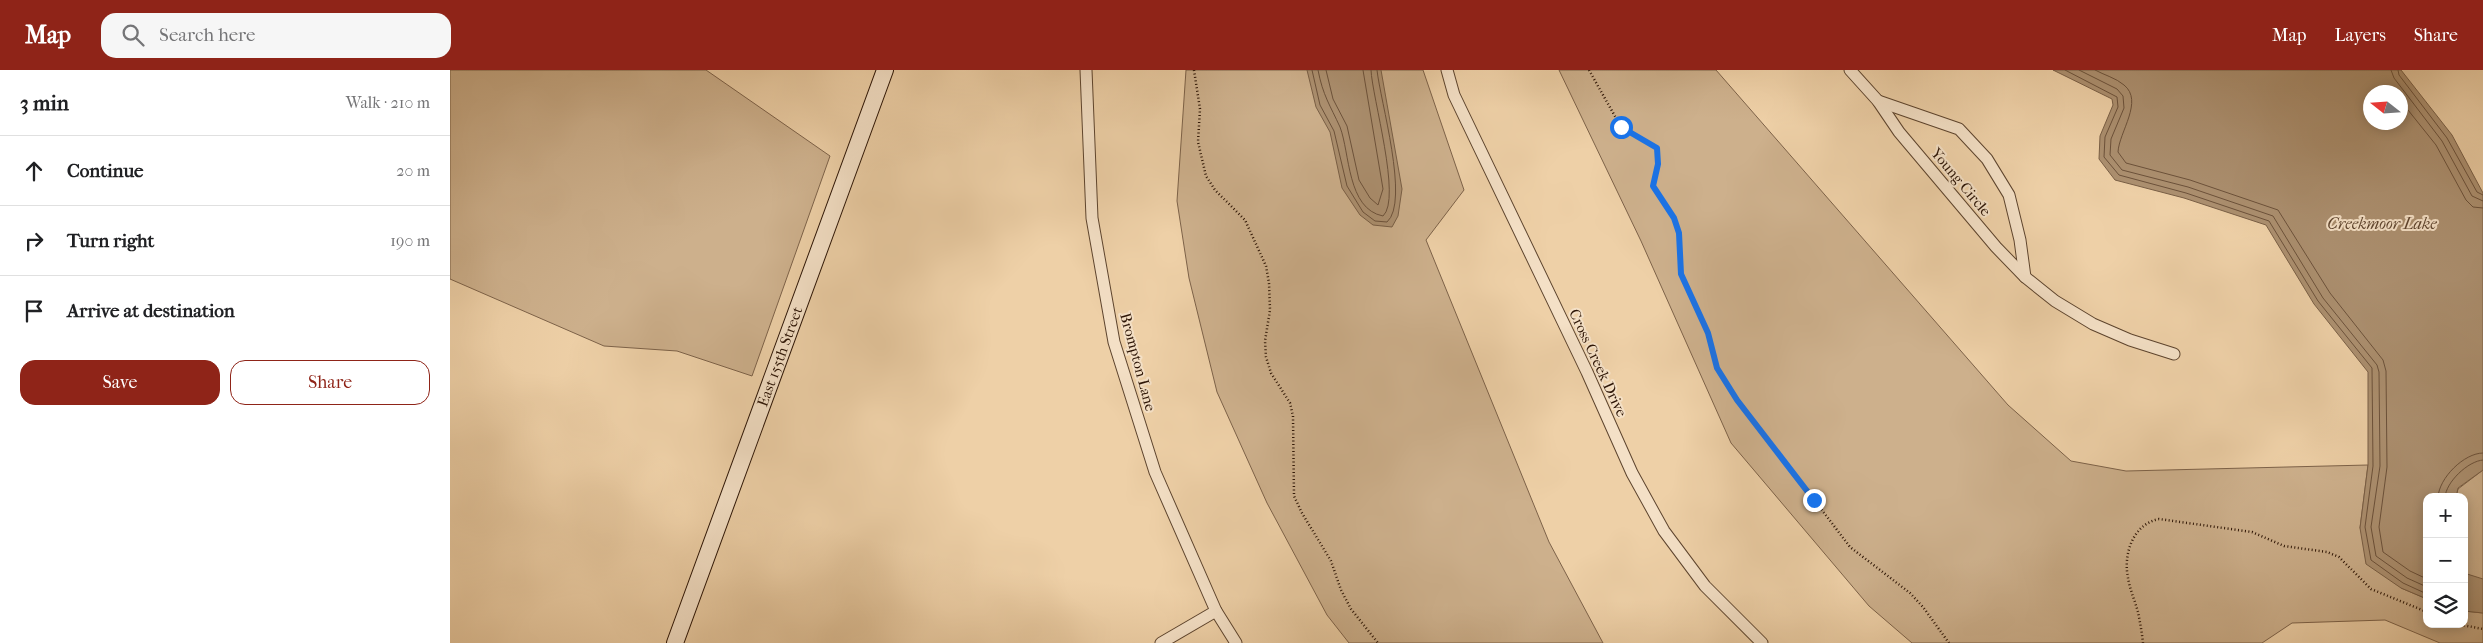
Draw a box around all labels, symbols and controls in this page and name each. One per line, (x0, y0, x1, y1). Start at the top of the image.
search box (101, 13, 451, 58)
text: Map (25, 21, 71, 49)
icon: search (119, 21, 147, 49)
text: Search here (159, 24, 255, 46)
text: Map (2272, 25, 2306, 46)
text: Layers (2334, 25, 2386, 46)
text: Share (2414, 25, 2458, 46)
north arrow (2363, 85, 2408, 130)
text: 3 min (20, 91, 69, 115)
text: Walk · 210 m (346, 93, 430, 112)
route start (1610, 116, 1633, 139)
street label: Young Circle (1927, 143, 1995, 220)
icon: ahead (20, 157, 48, 185)
text: Continue (67, 160, 143, 182)
text: 20 m (396, 161, 430, 180)
water label: Creekmoor Lake (2327, 214, 2437, 233)
icon: right (20, 227, 48, 255)
text: Turn right (67, 230, 154, 252)
text: 190 m (390, 231, 430, 250)
icon: arrive (20, 297, 48, 325)
text: Arrive at destination (67, 300, 235, 322)
street label: East 155th Street (753, 304, 807, 409)
street label: Cross Creek Drive (1565, 306, 1631, 420)
street label: Brompton Lane (1116, 311, 1160, 414)
button: Save (20, 360, 220, 405)
button: Share (230, 360, 430, 405)
route end (1803, 489, 1826, 512)
map controls (2423, 493, 2468, 628)
button: + (2423, 493, 2468, 538)
button: − (2423, 538, 2468, 583)
button: layers (2423, 583, 2468, 628)

